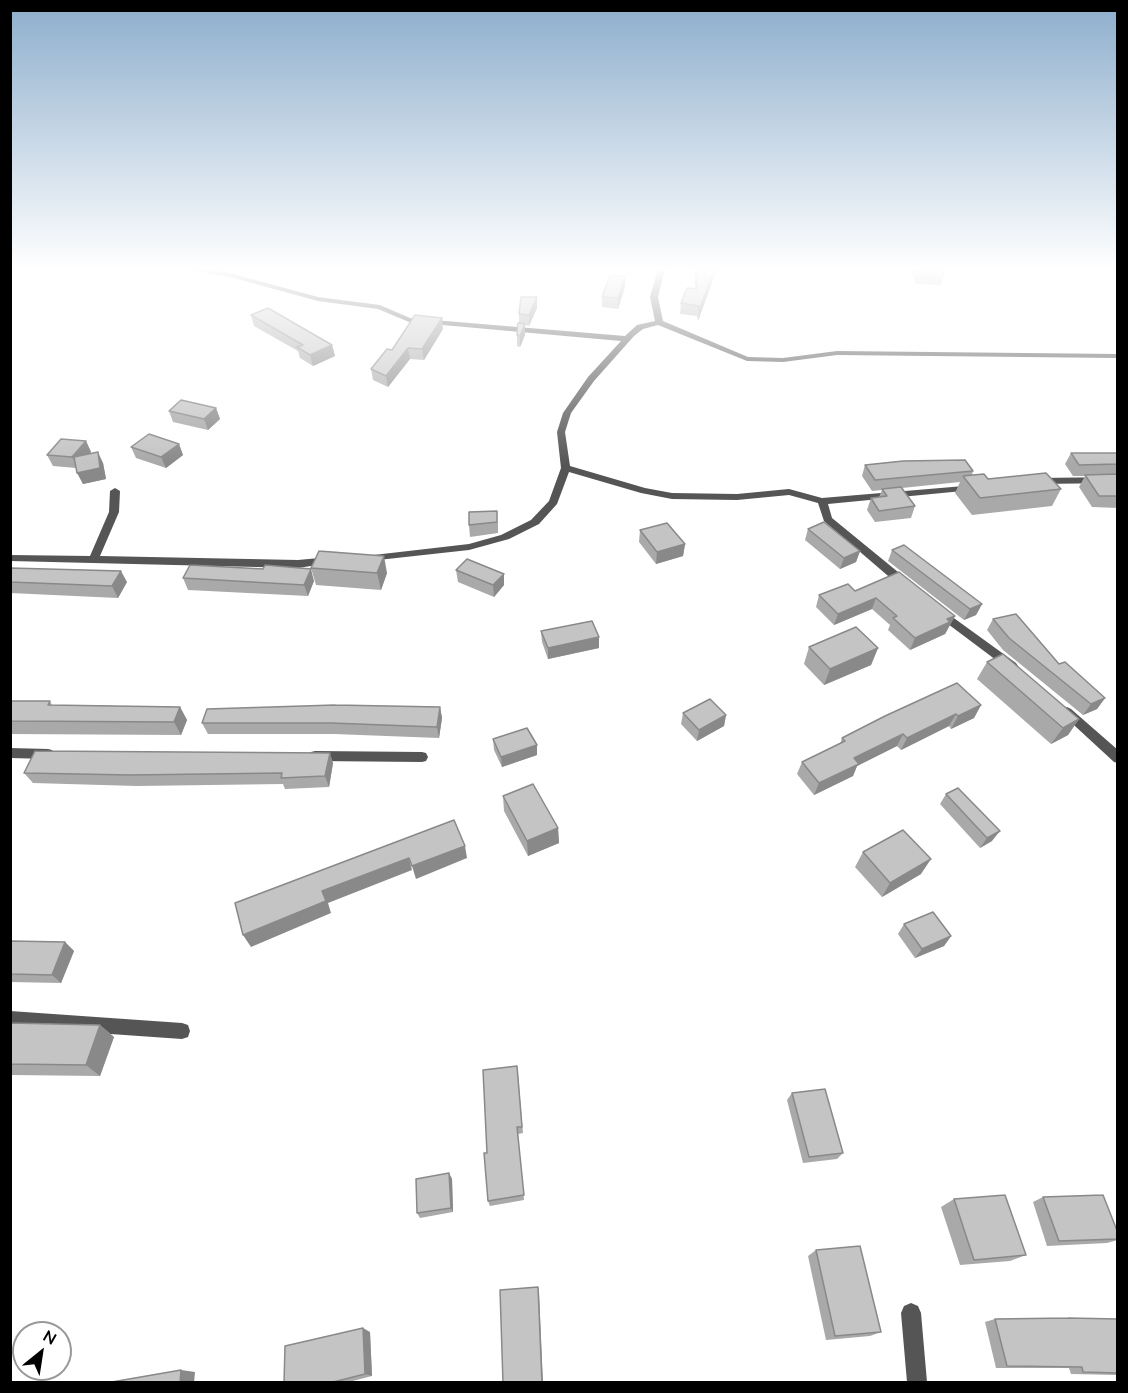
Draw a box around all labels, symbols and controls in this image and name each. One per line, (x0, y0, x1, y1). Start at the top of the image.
north arrow (12, 1321, 72, 1381)
text: N (40, 1325, 60, 1349)

